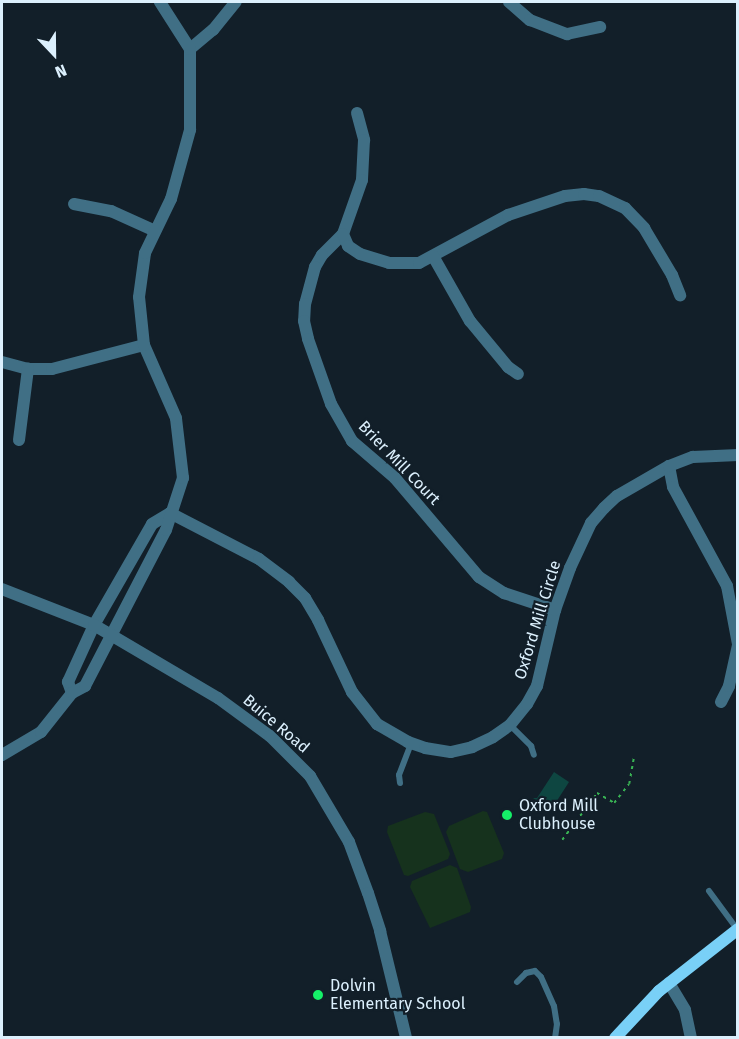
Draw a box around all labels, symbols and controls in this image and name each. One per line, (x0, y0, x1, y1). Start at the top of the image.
north arrow (24, 24, 84, 84)
text: N (52, 60, 69, 82)
street label: Brier Mill Court (354, 417, 444, 509)
street label: Oxford Mill Circle (511, 558, 565, 682)
street label: Buice Road (239, 691, 313, 757)
place label: Oxford Mill Clubhouse (519, 796, 598, 834)
marker: Oxford Mill Clubhouse (500, 808, 514, 822)
place label: Dolvin Elementary School (330, 976, 465, 1014)
marker: Dolvin Elementary School (311, 988, 325, 1002)

